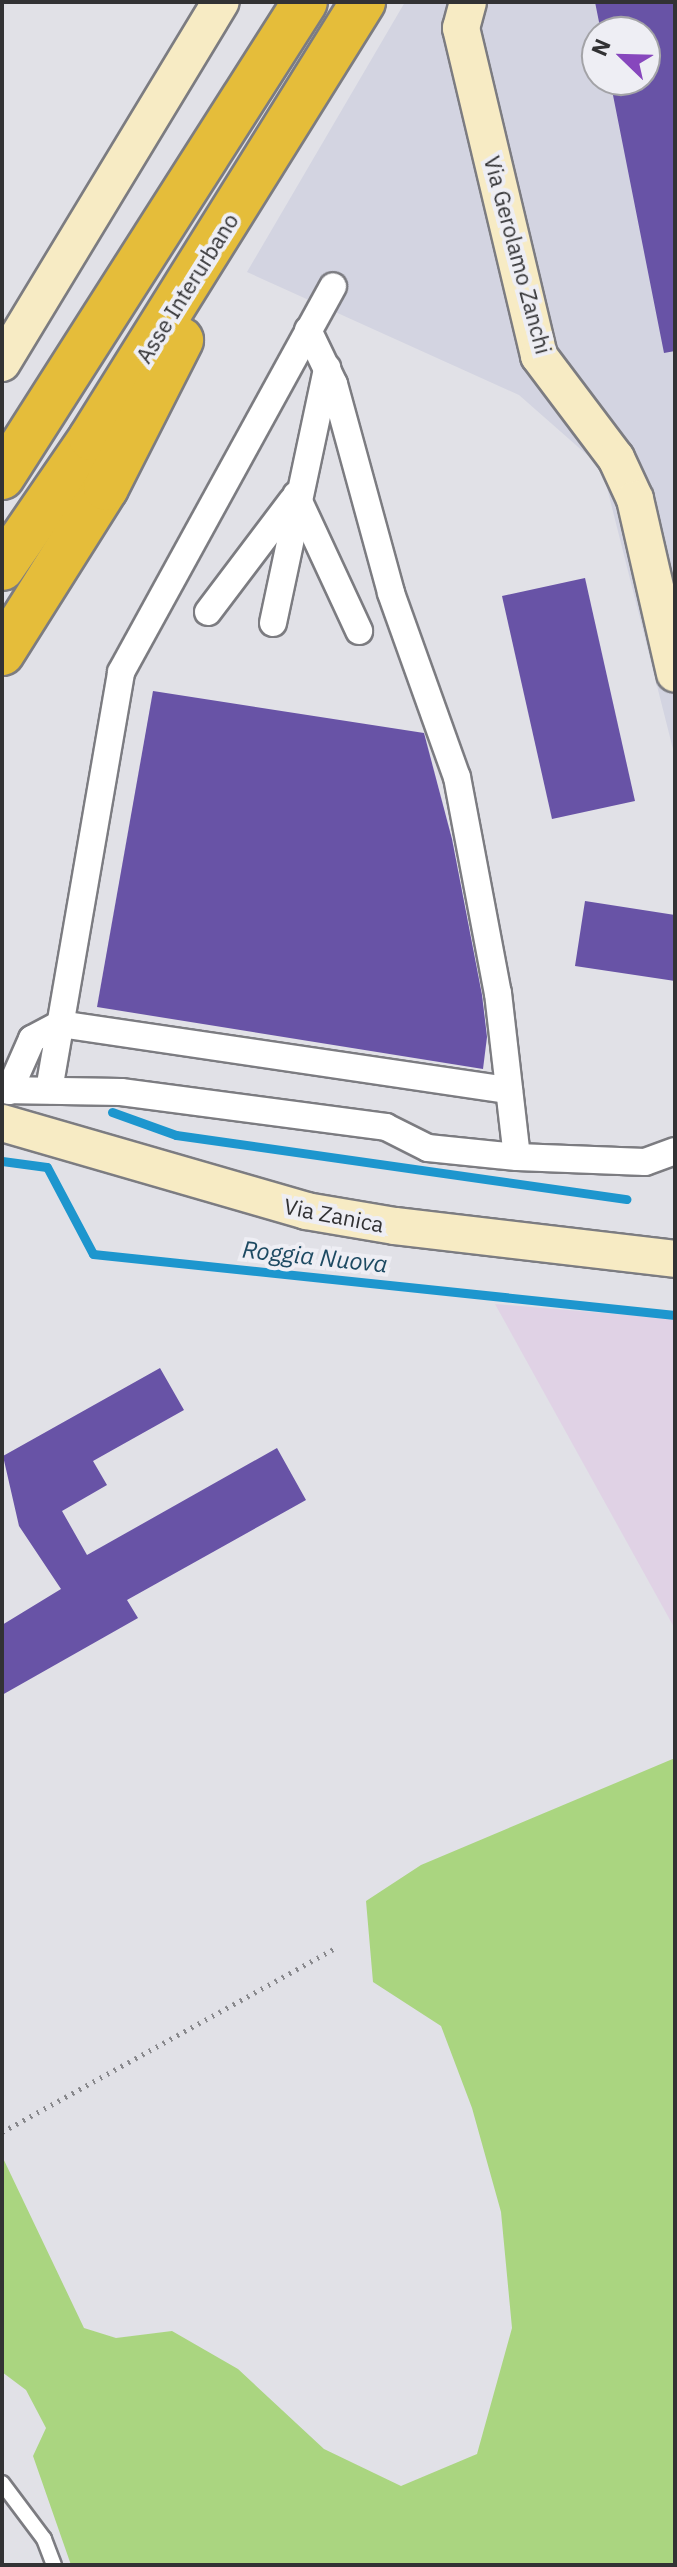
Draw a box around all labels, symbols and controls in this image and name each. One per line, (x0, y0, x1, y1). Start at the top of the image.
north arrow (581, 16, 661, 96)
text: N (584, 34, 617, 60)
street label: Via Gerolamo Zanchi (479, 153, 557, 357)
street label: Asse Interurbano (130, 208, 244, 368)
street label: Via Zanica (282, 1192, 386, 1238)
water label: Roggia Nuova (241, 1235, 389, 1279)

